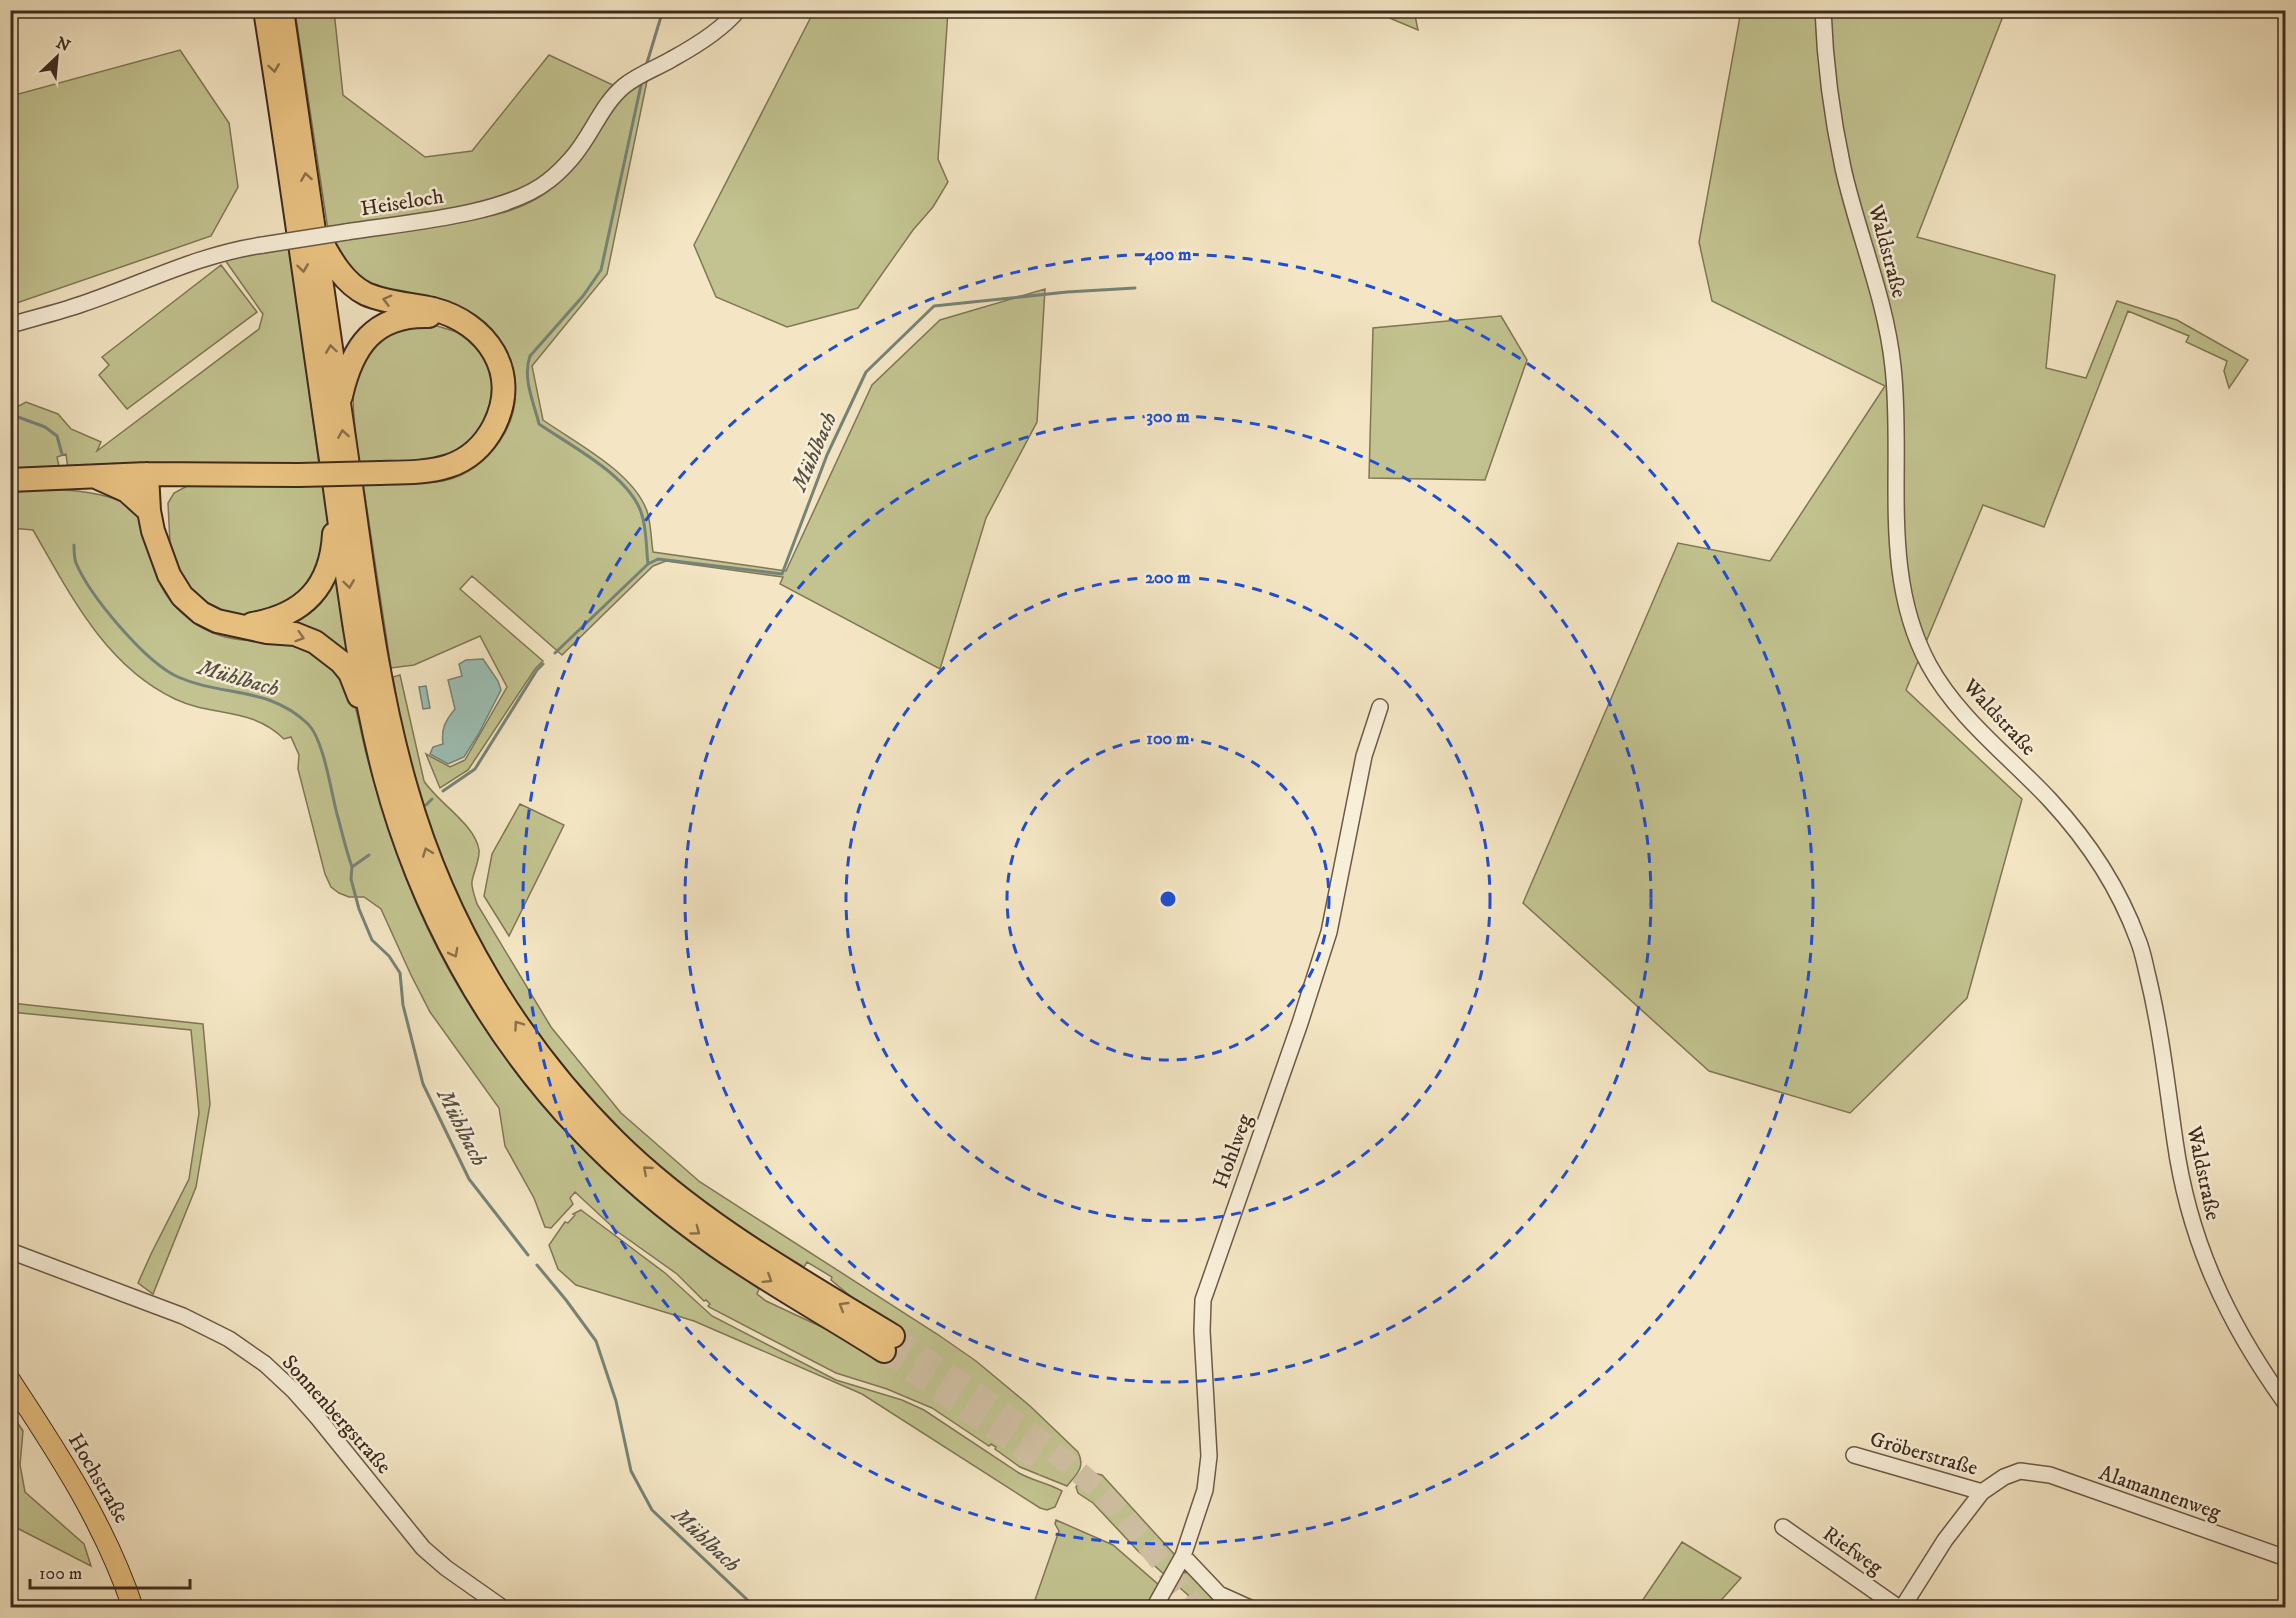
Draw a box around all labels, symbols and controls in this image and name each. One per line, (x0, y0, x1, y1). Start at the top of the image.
north arrow (27, 27, 87, 87)
text: N (53, 33, 73, 56)
one-way arrow (267, 64, 279, 73)
one-way arrow (301, 172, 313, 181)
street label: Heiseloch (359, 184, 446, 222)
street label: Waldstraße (1862, 201, 1912, 301)
text: 400 m (1143, 244, 1192, 266)
one-way arrow (297, 264, 309, 273)
one-way arrow (382, 295, 393, 307)
one-way arrow (326, 344, 338, 354)
text: 300 m (1146, 406, 1190, 428)
water label: Mühlbach (785, 408, 843, 497)
one-way arrow (337, 429, 349, 439)
text: 200 m (1145, 567, 1191, 589)
one-way arrow (342, 580, 354, 589)
one-way arrow (294, 630, 305, 642)
water label: Mühlbach (193, 654, 282, 703)
street label: Waldstraße (1956, 673, 2042, 762)
text: 100 m (1146, 728, 1190, 750)
one-way arrow (422, 848, 435, 858)
centre of rings (1158, 889, 1178, 909)
one-way arrow (447, 947, 459, 958)
one-way arrow (514, 1020, 525, 1031)
water label: Mühlbach (430, 1083, 493, 1171)
street label: Hohlweg (1208, 1110, 1259, 1192)
street label: Waldstraße (2180, 1123, 2226, 1223)
one-way arrow (643, 1166, 654, 1177)
one-way arrow (689, 1224, 700, 1235)
one-way arrow (762, 1271, 772, 1283)
one-way arrow (839, 1301, 849, 1313)
street label: Sonnenbergstraße (276, 1350, 397, 1480)
street label: Gröberstraße (1867, 1426, 1981, 1482)
street label: Hochstraße (62, 1429, 134, 1528)
street label: Alamannenweg (2095, 1460, 2225, 1526)
water label: Mühlbach (665, 1501, 746, 1578)
street label: Riefweg (1817, 1521, 1888, 1581)
scale bar (30, 1552, 190, 1590)
text: 100 m (39, 1563, 82, 1585)

